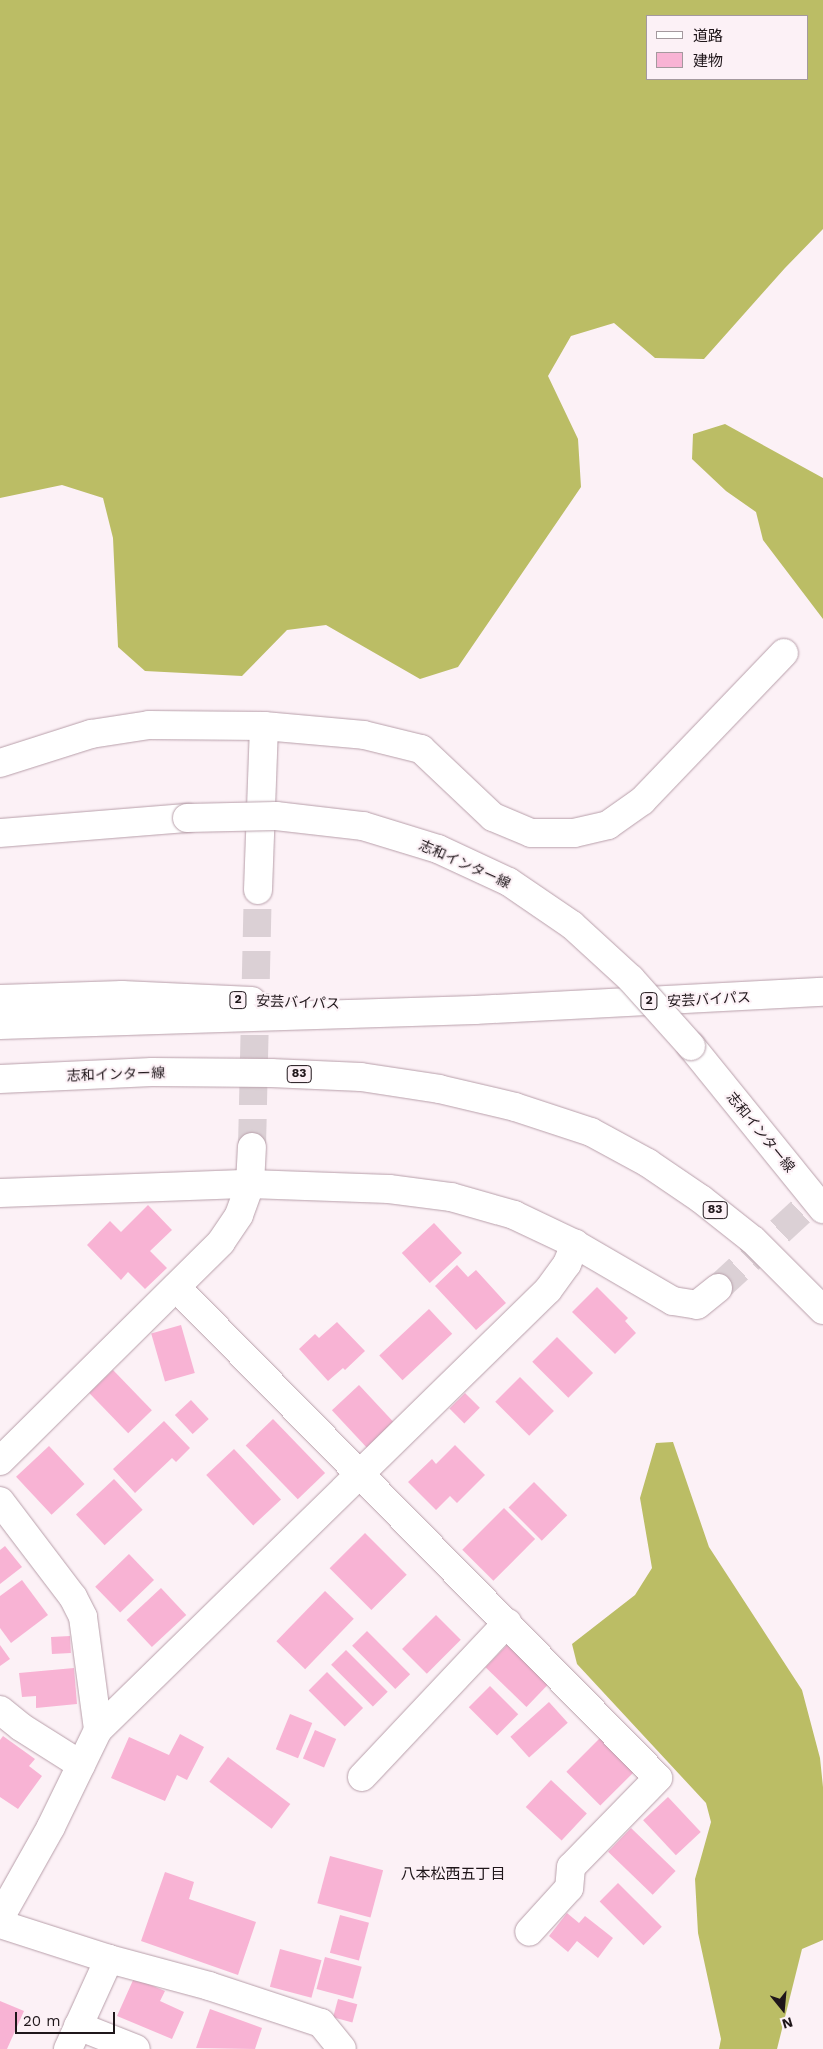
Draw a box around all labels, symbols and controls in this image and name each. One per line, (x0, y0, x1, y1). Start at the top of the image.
legend (646, 15, 808, 80)
text: 道路 (693, 27, 723, 45)
text: 建物 (693, 52, 723, 70)
street label: 志和インター線 (417, 836, 513, 892)
street label: 安芸バイパス (667, 988, 751, 1010)
road number: 2 (229, 990, 247, 1010)
road number: 2 (640, 991, 658, 1010)
street label: 安芸バイパス (256, 992, 340, 1012)
street label: 志和インター線 (67, 1064, 165, 1084)
road number: 83 (286, 1064, 312, 1084)
street label: 志和インター線 (724, 1089, 798, 1175)
road number: 83 (702, 1200, 728, 1220)
district label: 八本松西五丁目 (401, 1866, 505, 1884)
north arrow (758, 1984, 808, 2034)
scale bar (18, 2002, 118, 2034)
text: 20 m (23, 2012, 61, 2030)
text: N (780, 2014, 795, 2033)

